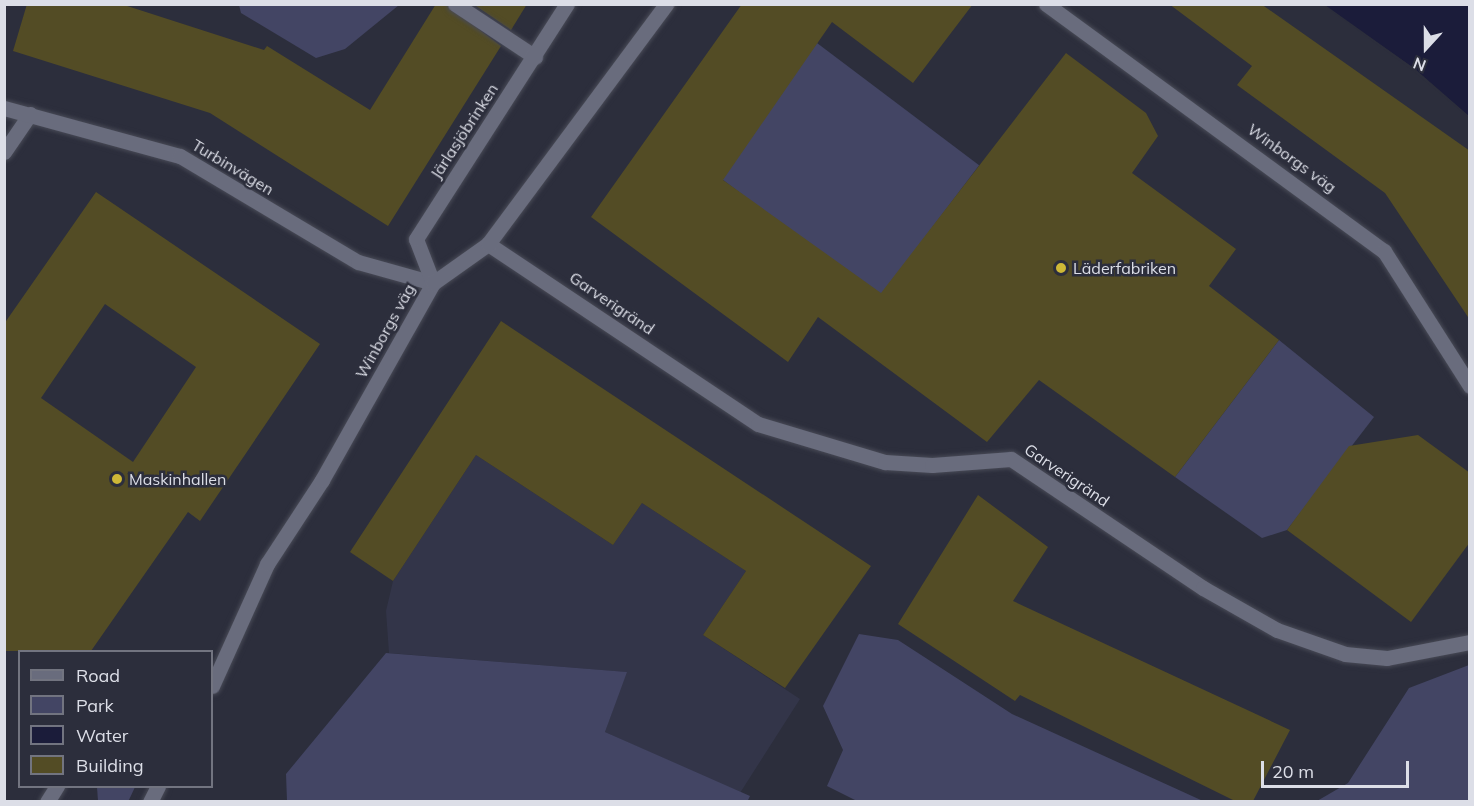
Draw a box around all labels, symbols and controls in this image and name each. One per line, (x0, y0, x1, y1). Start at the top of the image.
north arrow (1396, 18, 1456, 78)
text: N (1410, 53, 1429, 76)
street label: Järlasjöbrinken (426, 80, 502, 182)
street label: Winborgs väg (1244, 119, 1340, 197)
street label: Turbinvägen (189, 135, 277, 199)
place label: Läderfabriken (1073, 258, 1176, 278)
marker: Läderfabriken (1054, 261, 1068, 275)
street label: Garverigränd (566, 268, 658, 338)
street label: Winborgs väg (351, 280, 419, 382)
street label: Garverigränd (1021, 440, 1113, 510)
place label: Maskinhallen (129, 469, 226, 489)
marker: Maskinhallen (110, 472, 124, 486)
legend (18, 650, 213, 788)
text: Road (76, 664, 120, 687)
text: Park (76, 694, 114, 717)
text: Water (76, 724, 128, 747)
scale bar (1264, 749, 1412, 787)
text: Building (76, 754, 144, 777)
text: 20 m (1272, 760, 1314, 783)

